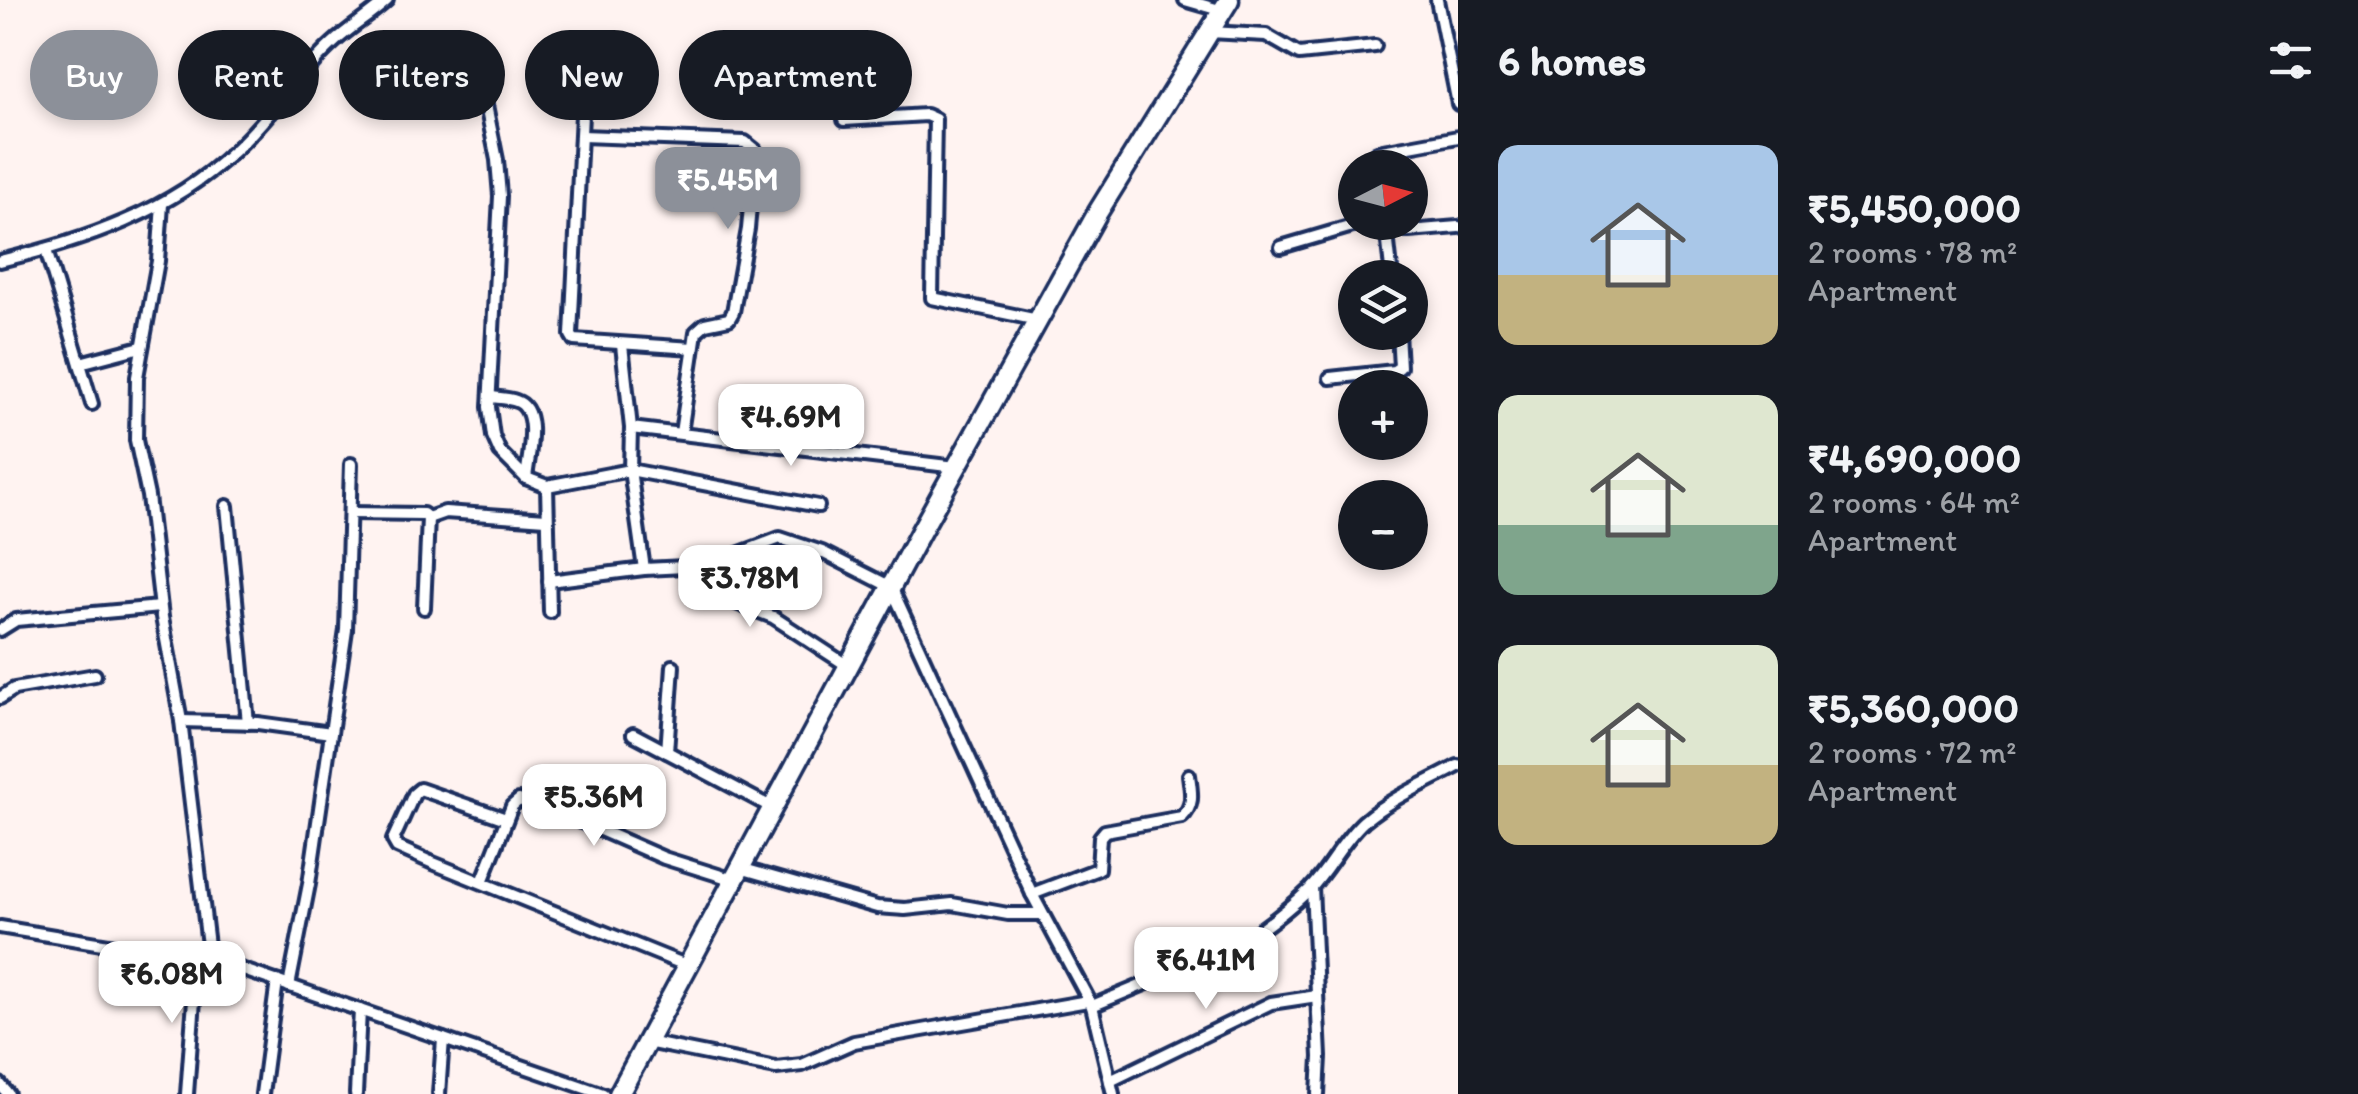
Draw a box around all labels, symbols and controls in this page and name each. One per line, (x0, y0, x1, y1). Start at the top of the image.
chip: Buy (30, 30, 158, 120)
chip: Rent (178, 30, 319, 120)
chip: Filters (339, 30, 505, 120)
chip: New (525, 30, 659, 120)
chip: Apartment (679, 30, 912, 120)
icon: filters (2263, 33, 2318, 88)
text: 6 homes (1498, 35, 1646, 86)
pin: ₹5.45M (647, 147, 809, 232)
north arrow (1338, 150, 1428, 240)
map controls (1338, 150, 1428, 570)
text: ₹5.45M (677, 160, 779, 198)
text: ₹5,450,000 (1808, 182, 2021, 233)
icon: home (1578, 185, 1698, 305)
text: 2 rooms · 78 m² (1808, 233, 2017, 271)
button: layers (1338, 260, 1428, 350)
text: Apartment (1808, 271, 1957, 309)
button: + (1338, 370, 1428, 460)
pin: ₹4.69M (710, 384, 872, 469)
text: ₹4.69M (740, 397, 842, 435)
text: ₹4,690,000 (1808, 432, 2021, 483)
icon: home (1578, 435, 1698, 555)
button: − (1338, 480, 1428, 570)
text: 2 rooms · 64 m² (1808, 483, 2020, 521)
text: Apartment (1808, 521, 1957, 559)
pin: ₹3.78M (669, 545, 831, 630)
text: ₹3.78M (700, 558, 800, 596)
text: ₹5,360,000 (1808, 682, 2019, 733)
icon: home (1578, 685, 1698, 805)
text: 2 rooms · 72 m² (1808, 733, 2016, 771)
pin: ₹5.36M (513, 764, 675, 849)
text: Apartment (1808, 771, 1957, 809)
text: ₹5.36M (544, 777, 644, 815)
pin: ₹6.41M (1125, 927, 1287, 1012)
text: ₹6.41M (1156, 940, 1256, 978)
pin: ₹6.08M (91, 941, 253, 1026)
text: ₹6.08M (121, 954, 223, 992)

